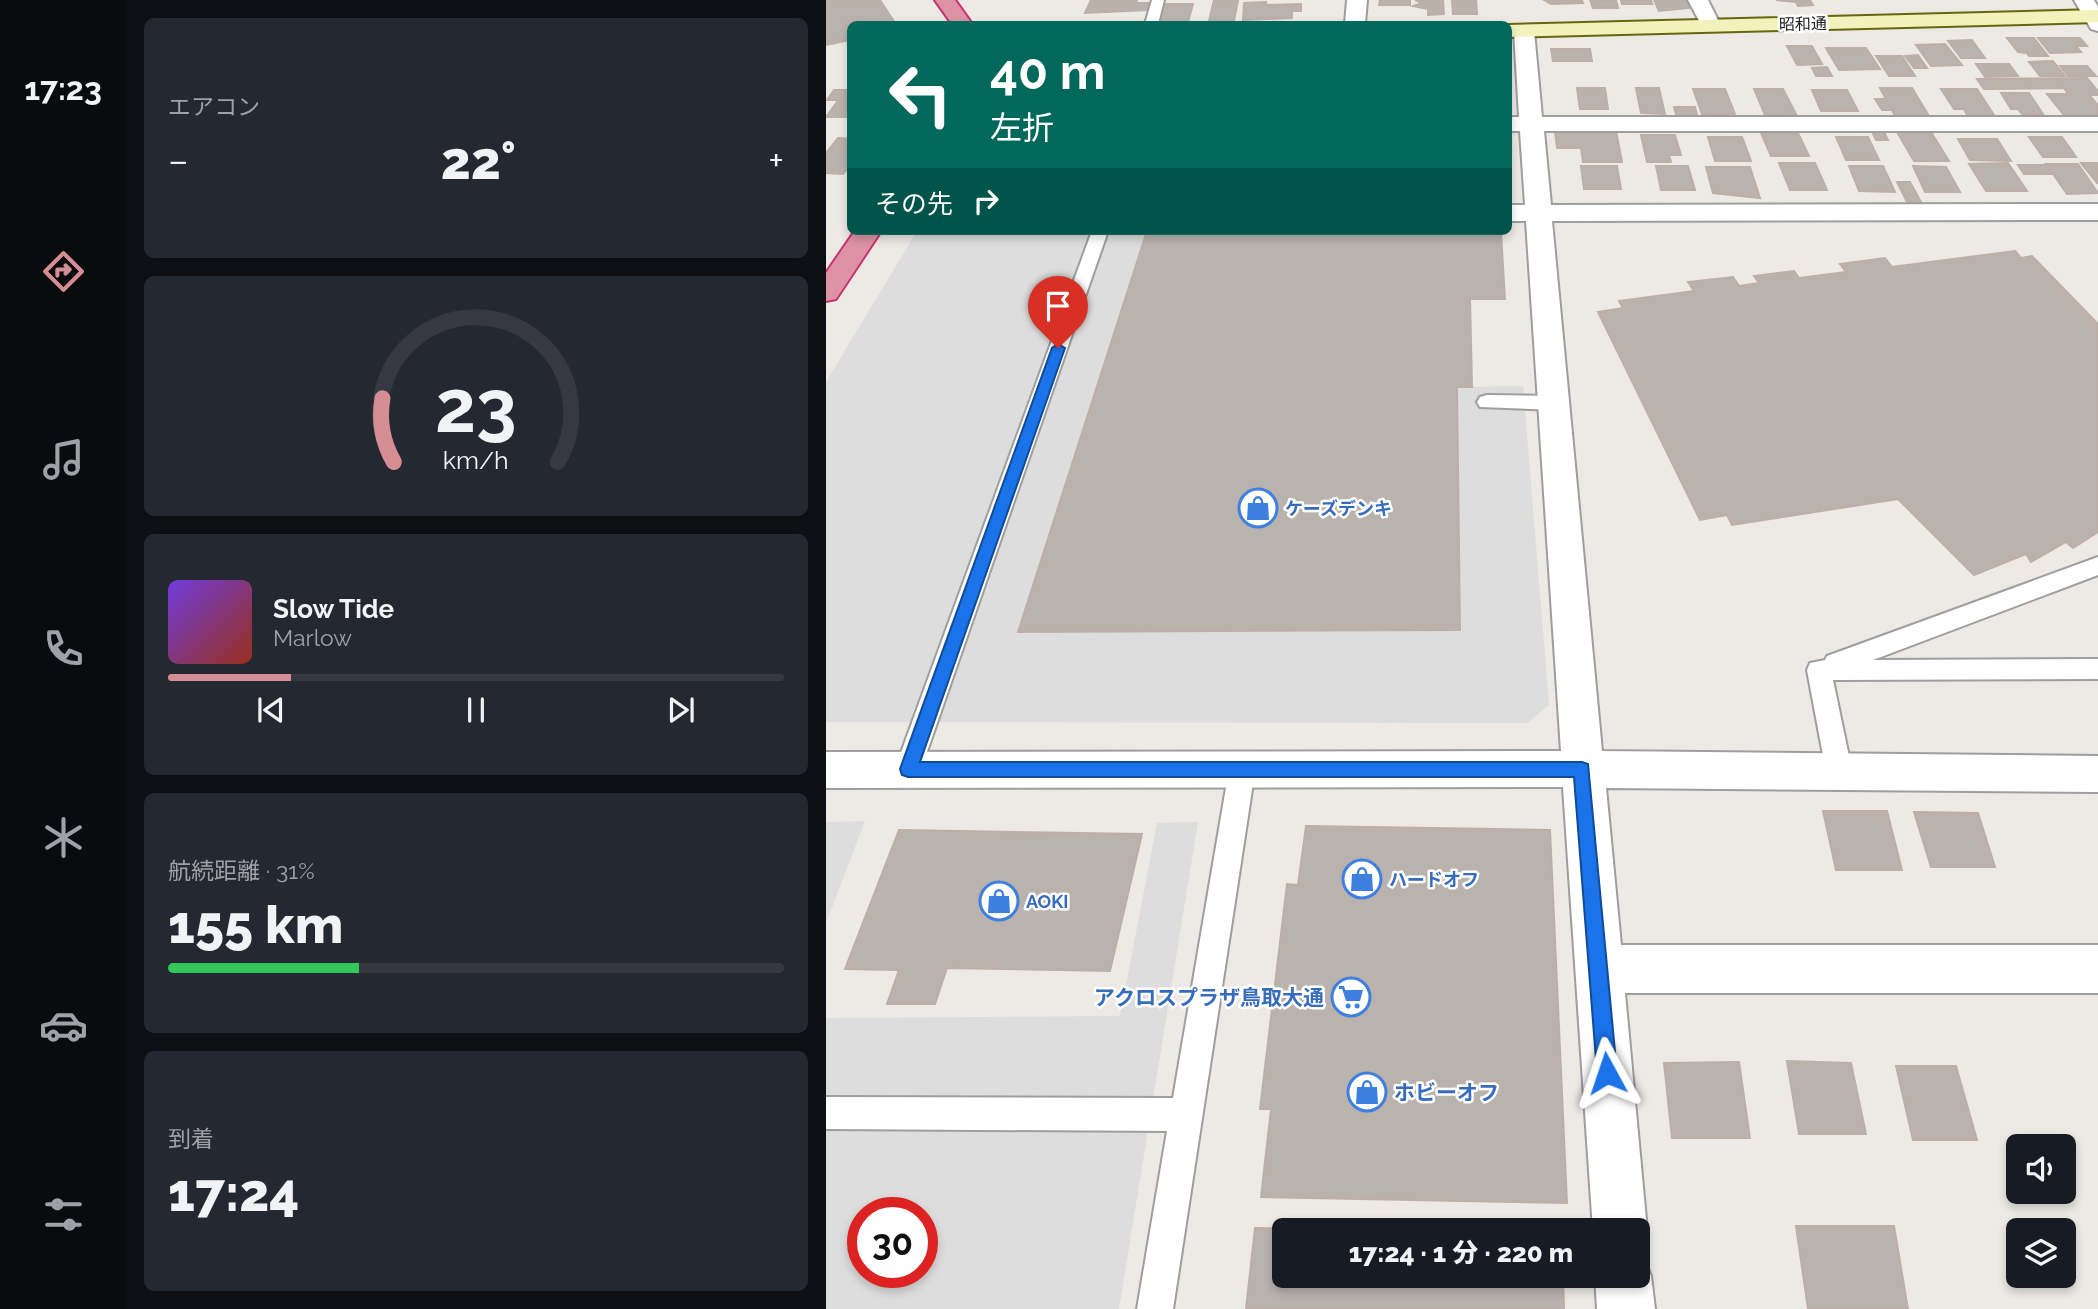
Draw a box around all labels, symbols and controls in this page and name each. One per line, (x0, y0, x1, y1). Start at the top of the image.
street label: 昭和通 (1779, 14, 1827, 34)
text: 40 m (990, 43, 1105, 100)
icon: left (875, 49, 966, 140)
text: 17:23 (24, 70, 102, 107)
text: エアコン (168, 93, 260, 120)
text: 左折 (990, 109, 1054, 146)
text: 22° (441, 130, 516, 191)
text: − (168, 138, 188, 183)
text: + (768, 138, 784, 183)
icon: right (967, 182, 1005, 220)
text: その先 (875, 189, 953, 219)
icon: directions (39, 247, 88, 296)
pin (1028, 276, 1088, 348)
icon: arrive (1039, 287, 1077, 325)
text: 23 (435, 365, 517, 450)
icon: music (39, 435, 88, 484)
text: km/h (443, 445, 509, 475)
shop icon: ケーズデンキ (1237, 487, 1279, 529)
place label: ケーズデンキ (1285, 498, 1392, 519)
text: Slow Tide (273, 594, 394, 624)
icon: phone (39, 624, 88, 673)
text: Marlow (273, 624, 352, 651)
icon: previous (252, 691, 290, 729)
icon: pause (457, 691, 495, 729)
icon: next (662, 691, 700, 729)
icon: climate (39, 813, 88, 862)
text: 航続距離 · 31% (168, 857, 315, 884)
shop icon: ハードオフ (1341, 858, 1383, 900)
place label: ハードオフ (1389, 869, 1479, 890)
shop icon: AOKI (978, 880, 1020, 922)
place label: AOKI (1026, 891, 1068, 912)
text: 155 km (168, 894, 343, 955)
supermarket icon: アクロスプラザ鳥取大通 (1330, 976, 1372, 1018)
place label: アクロスプラザ鳥取大通 (1094, 985, 1324, 1010)
icon: car (39, 1001, 88, 1050)
position arrow (1570, 1036, 1644, 1110)
shop icon: ホビーオフ (1346, 1071, 1388, 1113)
place label: ホビーオフ (1394, 1080, 1499, 1105)
text: 到着 (168, 1125, 214, 1152)
map controls (2006, 1134, 2076, 1288)
button: sound (2006, 1134, 2076, 1204)
text: 17:24 (168, 1162, 299, 1223)
icon: filters (39, 1190, 88, 1239)
speed limit sign: 30 (847, 1197, 938, 1288)
button: layers (2006, 1218, 2076, 1288)
text: 17:24 · 1 分 · 220 m (1349, 1238, 1573, 1268)

